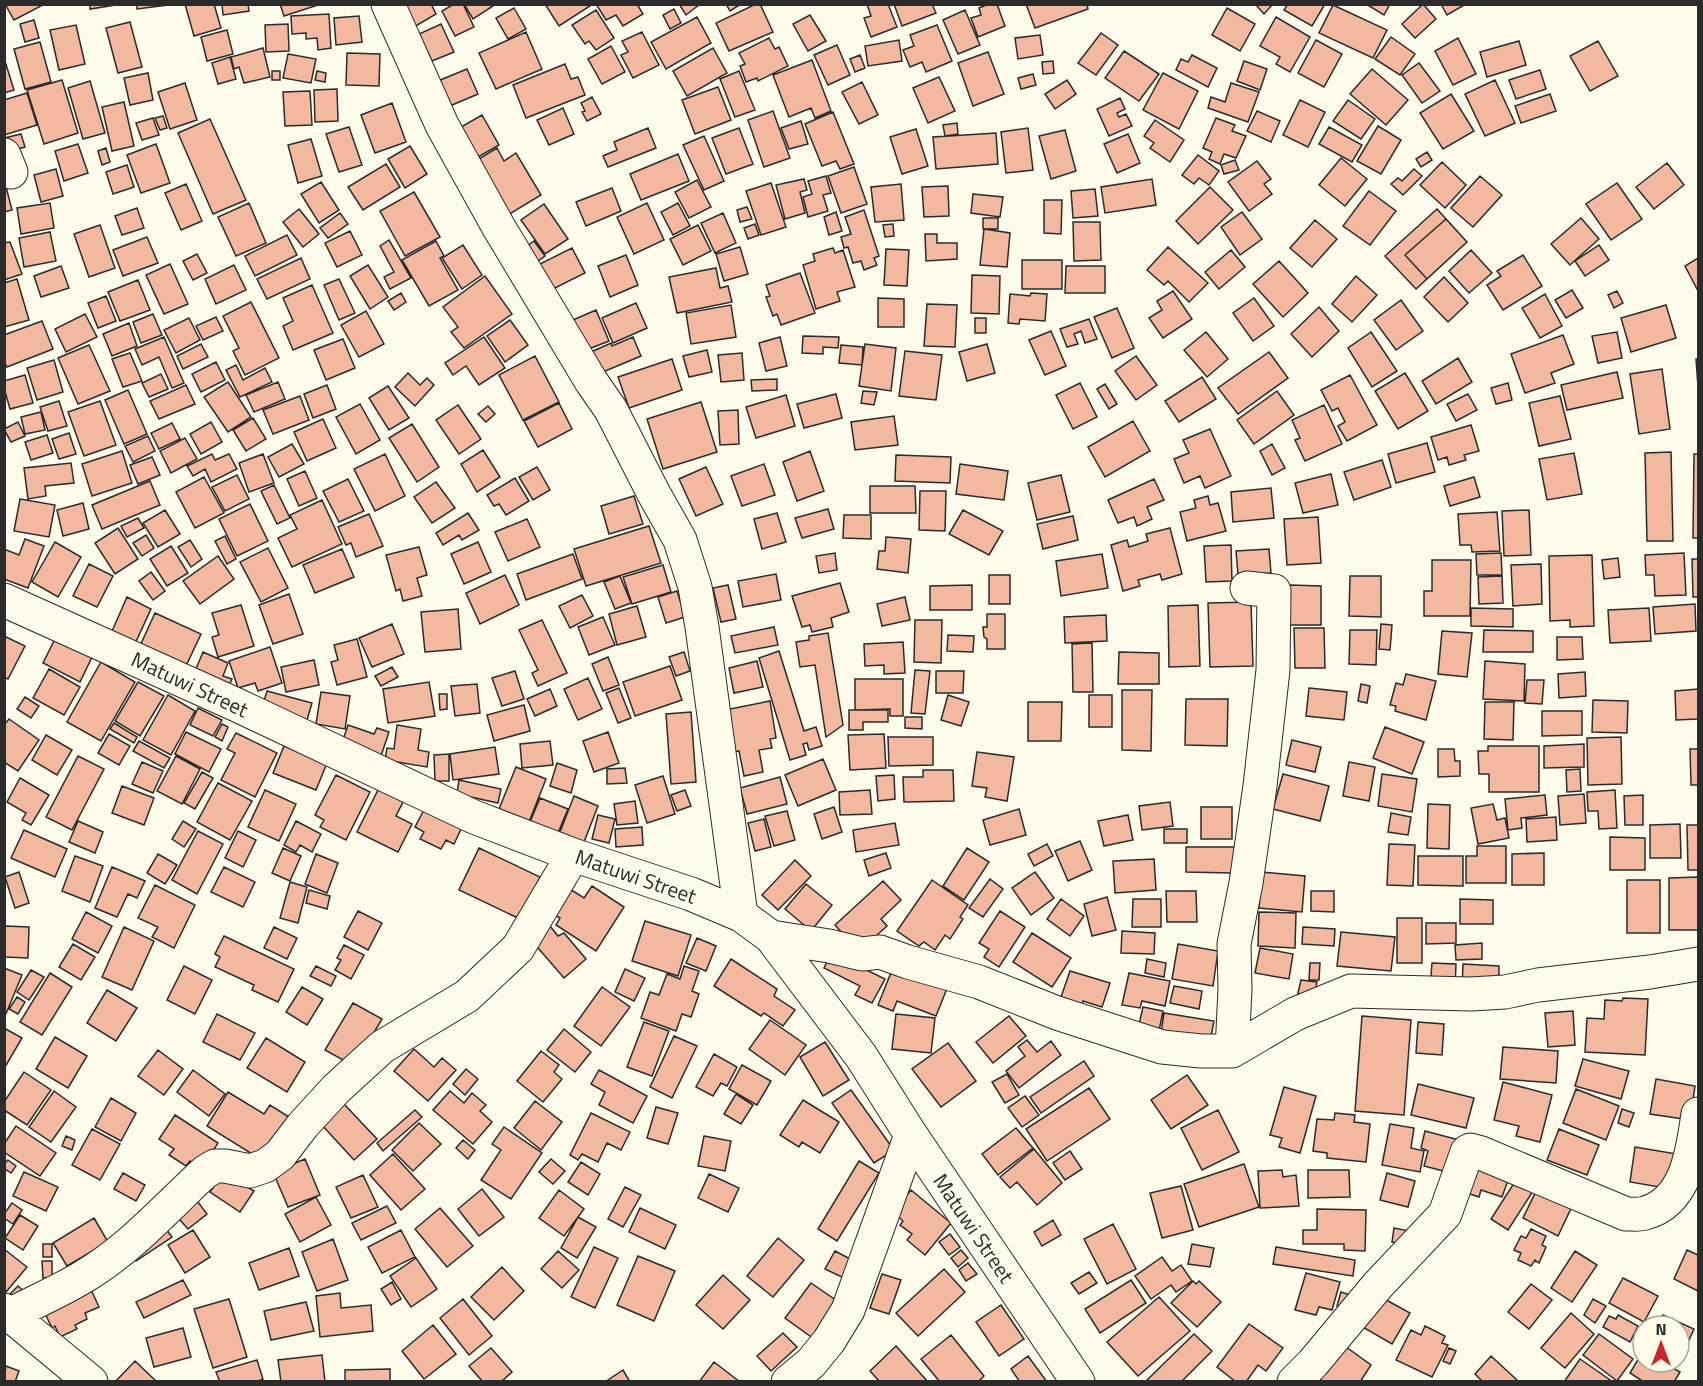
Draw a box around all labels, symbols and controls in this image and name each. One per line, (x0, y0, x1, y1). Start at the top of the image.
street label: Matuwi Street (126, 643, 254, 725)
street label: Matuwi Street (571, 840, 701, 912)
street label: Matuwi Street (925, 1167, 1023, 1290)
north arrow (1631, 1314, 1691, 1374)
text: N (1655, 1317, 1667, 1341)

